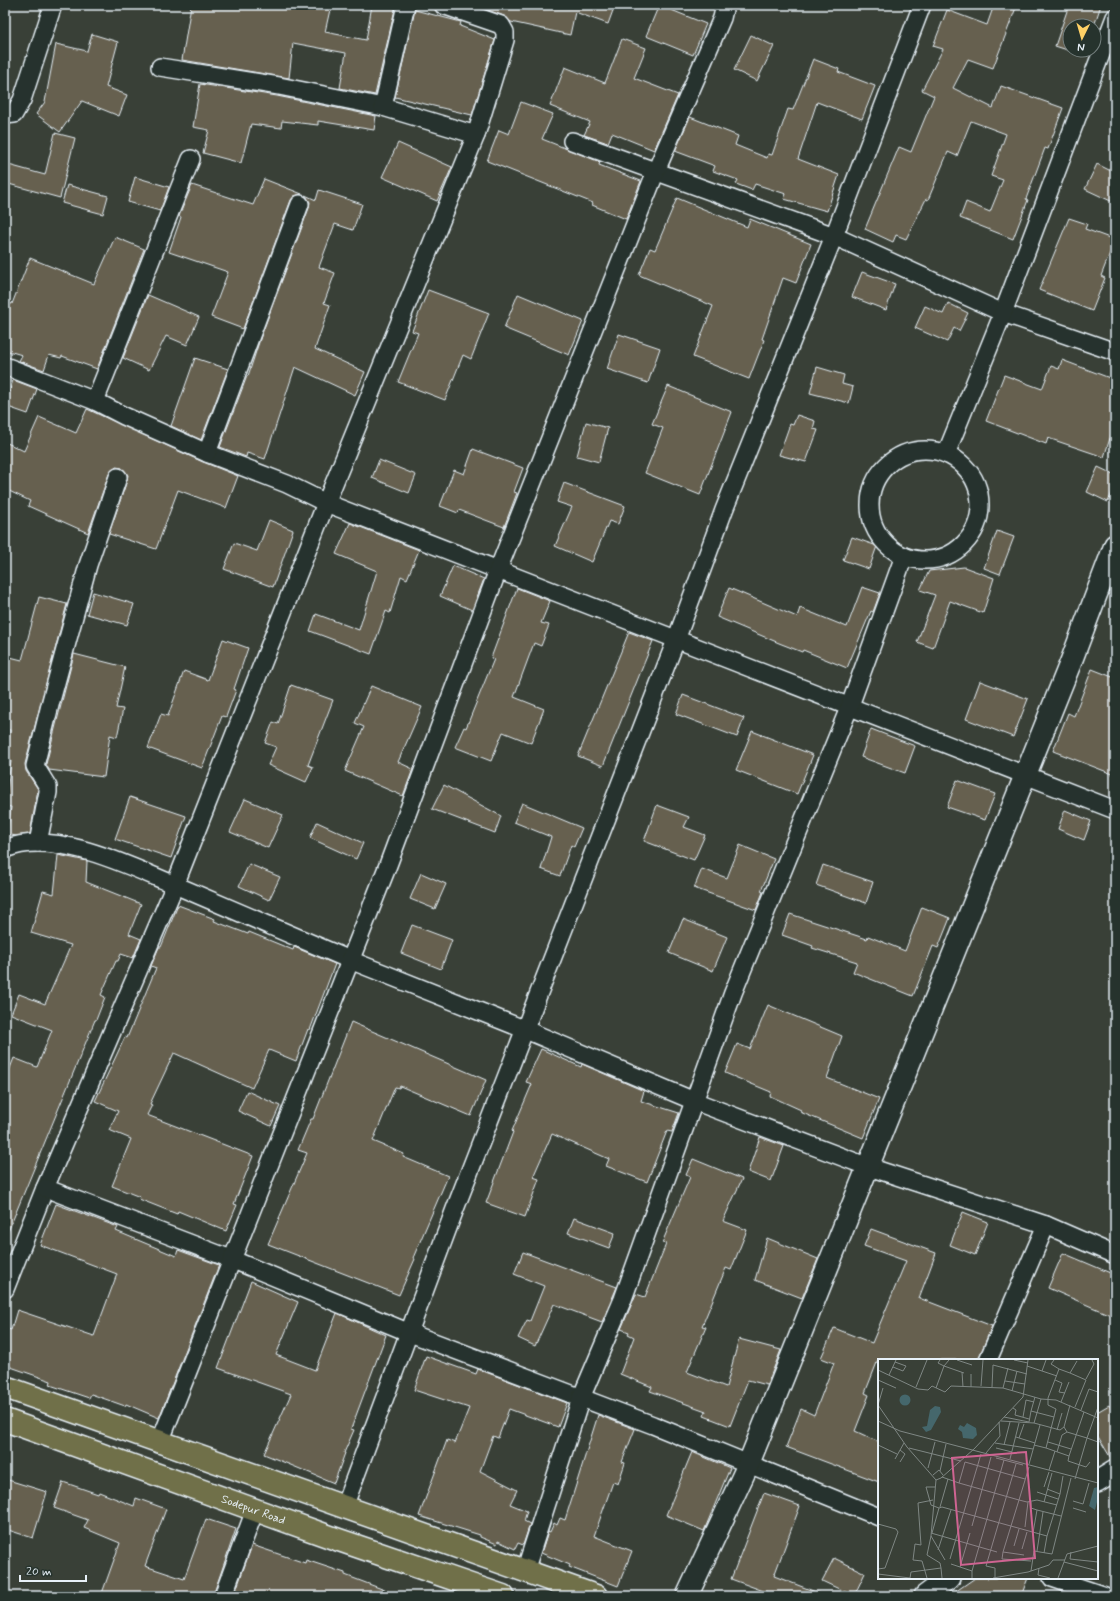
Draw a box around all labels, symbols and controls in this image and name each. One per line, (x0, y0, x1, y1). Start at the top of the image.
north arrow (1062, 18, 1102, 58)
text: N (1077, 40, 1085, 54)
inset map (878, 1359, 1098, 1579)
street label: Sodepur Road (219, 1491, 287, 1529)
scale bar (20, 1557, 86, 1583)
text: 20 m (26, 1564, 52, 1580)

